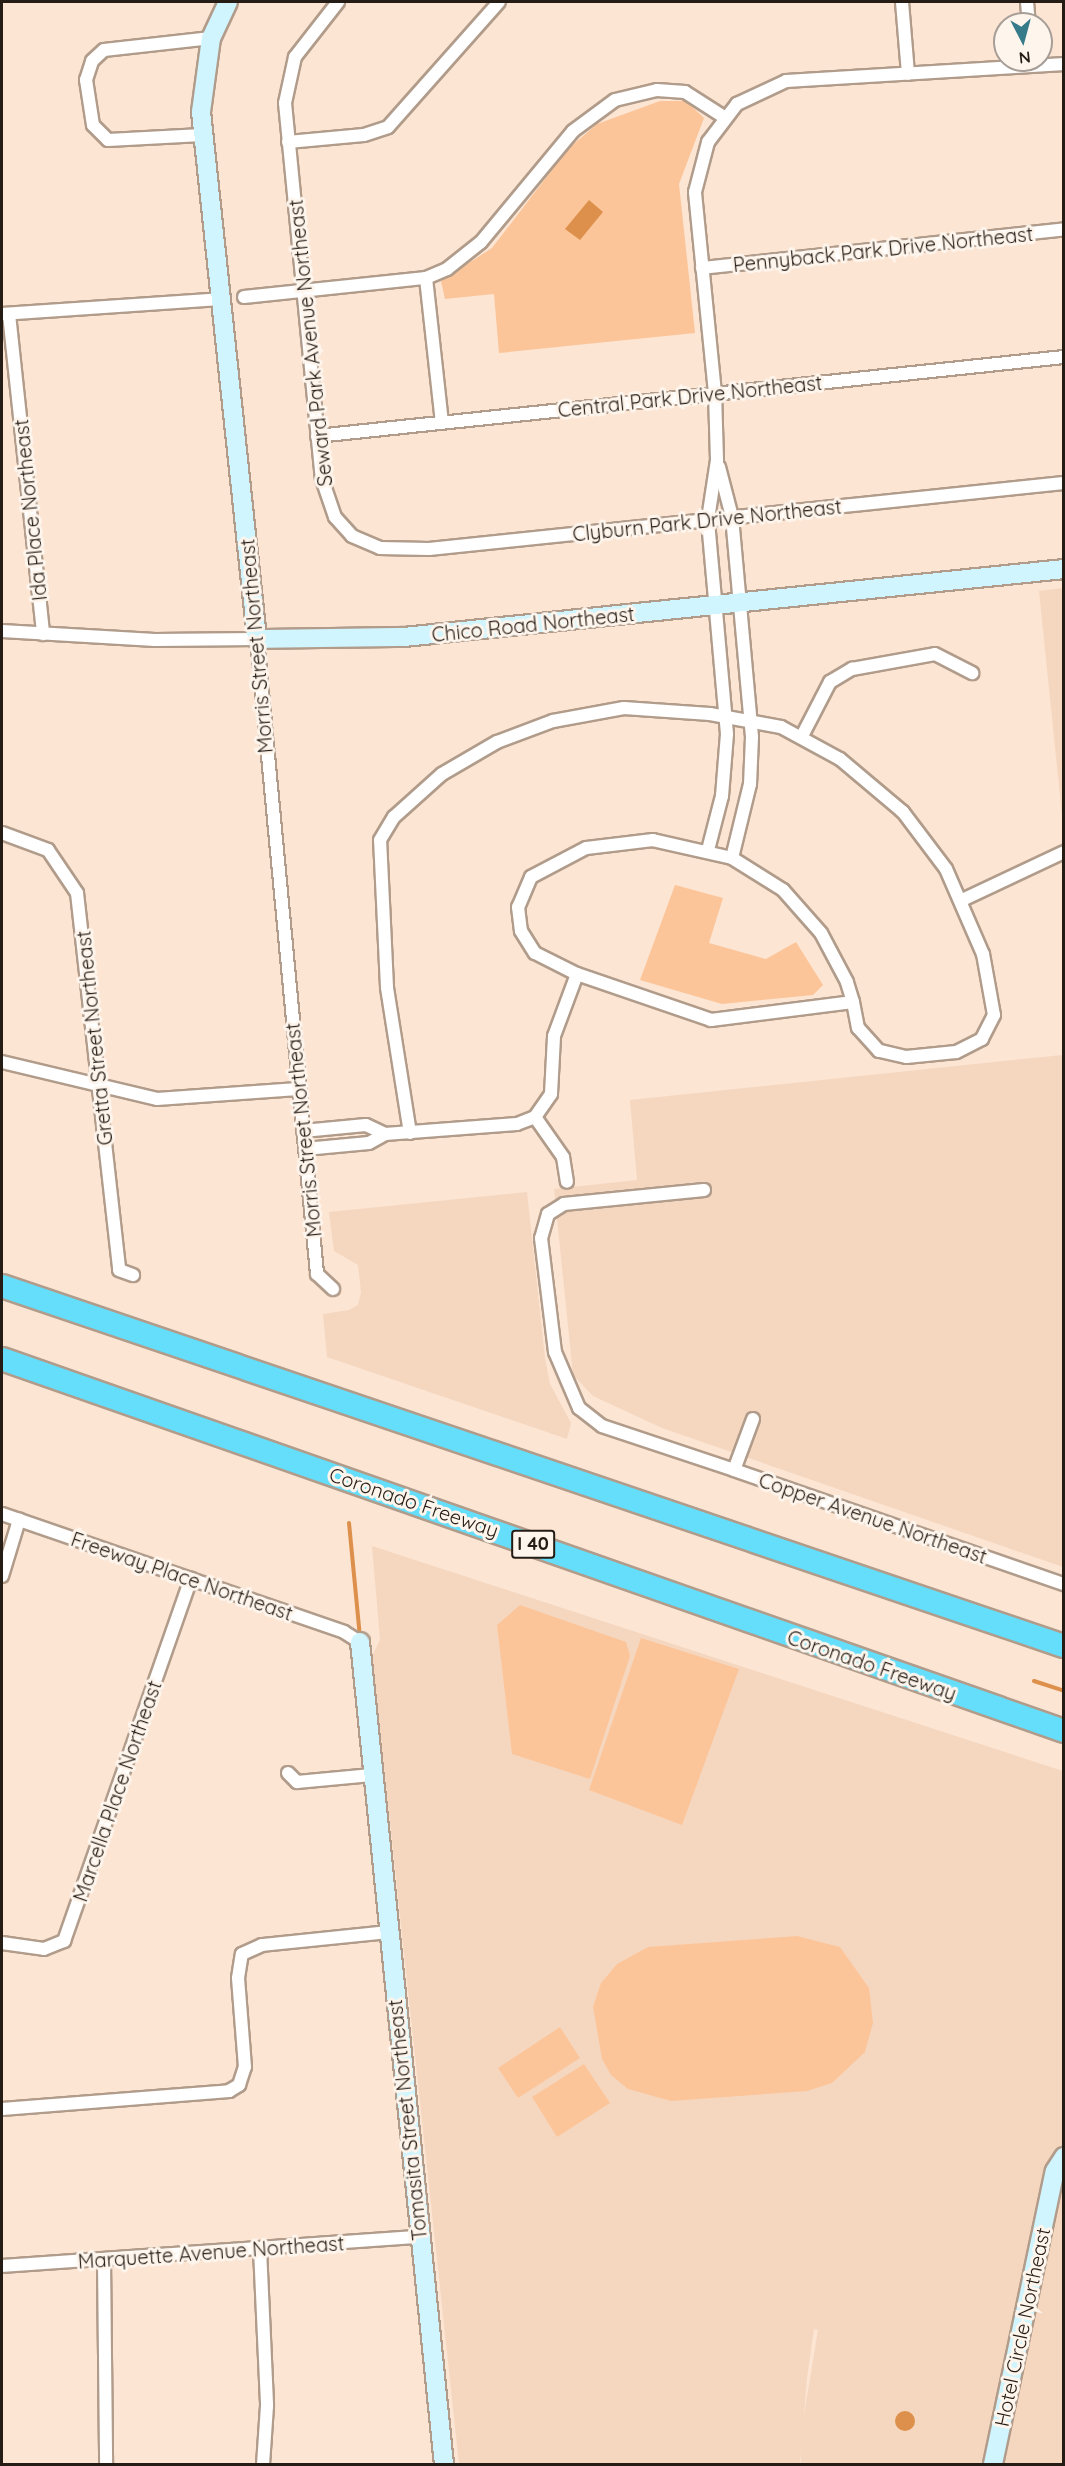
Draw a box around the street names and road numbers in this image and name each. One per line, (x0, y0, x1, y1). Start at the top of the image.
street label: Seward Park Avenue Northeast (283, 198, 337, 488)
street label: Pennyback Park Drive Northeast (732, 221, 1034, 277)
street label: Central Park Drive Northeast (557, 370, 823, 422)
street label: Ida Place Northeast (9, 418, 51, 602)
street label: Clyburn Park Drive Northeast (571, 494, 843, 546)
street label: Morris Street Northeast (235, 538, 277, 754)
street label: Chico Road Northeast (430, 601, 636, 647)
street label: Gretta Street Northeast (71, 929, 117, 1147)
street label: Morris Street Northeast (280, 1022, 326, 1238)
street label: Coronado Freeway (326, 1462, 502, 1542)
street label: Copper Avenue Northeast (756, 1468, 990, 1568)
street label: Freeway Place Northeast (68, 1527, 296, 1625)
road number: I 40 (510, 1529, 556, 1559)
street label: Coronado Freeway (784, 1625, 960, 1705)
street label: Marcella Place Northeast (68, 1677, 166, 1905)
street label: Tomasita Street Northeast (382, 1998, 432, 2242)
street label: Hotel Circle Northeast (989, 2225, 1055, 2429)
street label: Marquette Avenue Northeast (77, 2231, 345, 2273)

